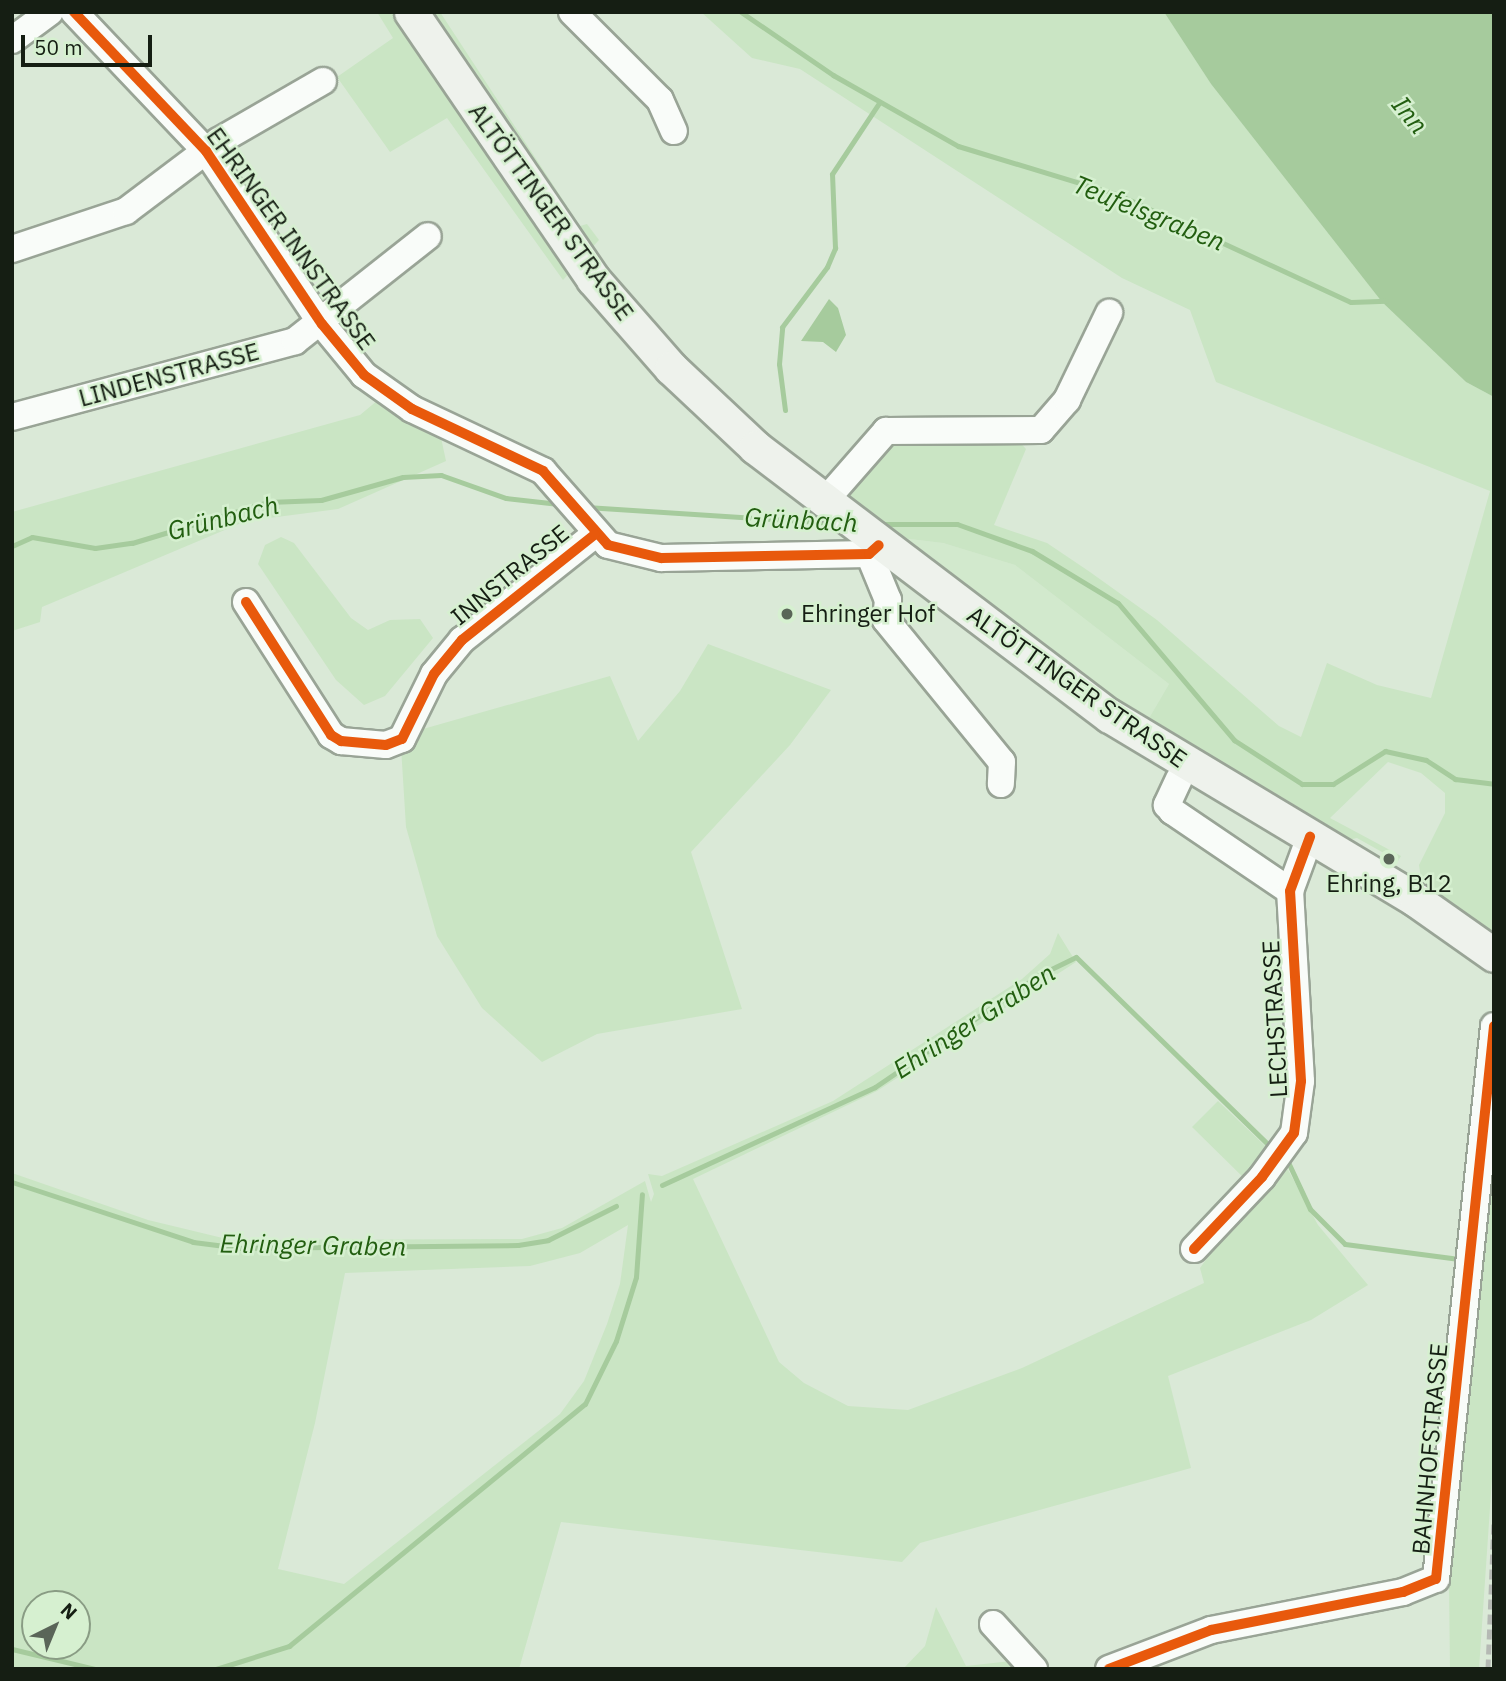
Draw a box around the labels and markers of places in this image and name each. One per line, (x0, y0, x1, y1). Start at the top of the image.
place label: Ehringer Hof (801, 600, 935, 628)
marker: Ehringer Hof (779, 606, 795, 622)
marker: Ehring, B12 (1381, 851, 1397, 867)
place label: Ehring, B12 (1326, 870, 1452, 898)

